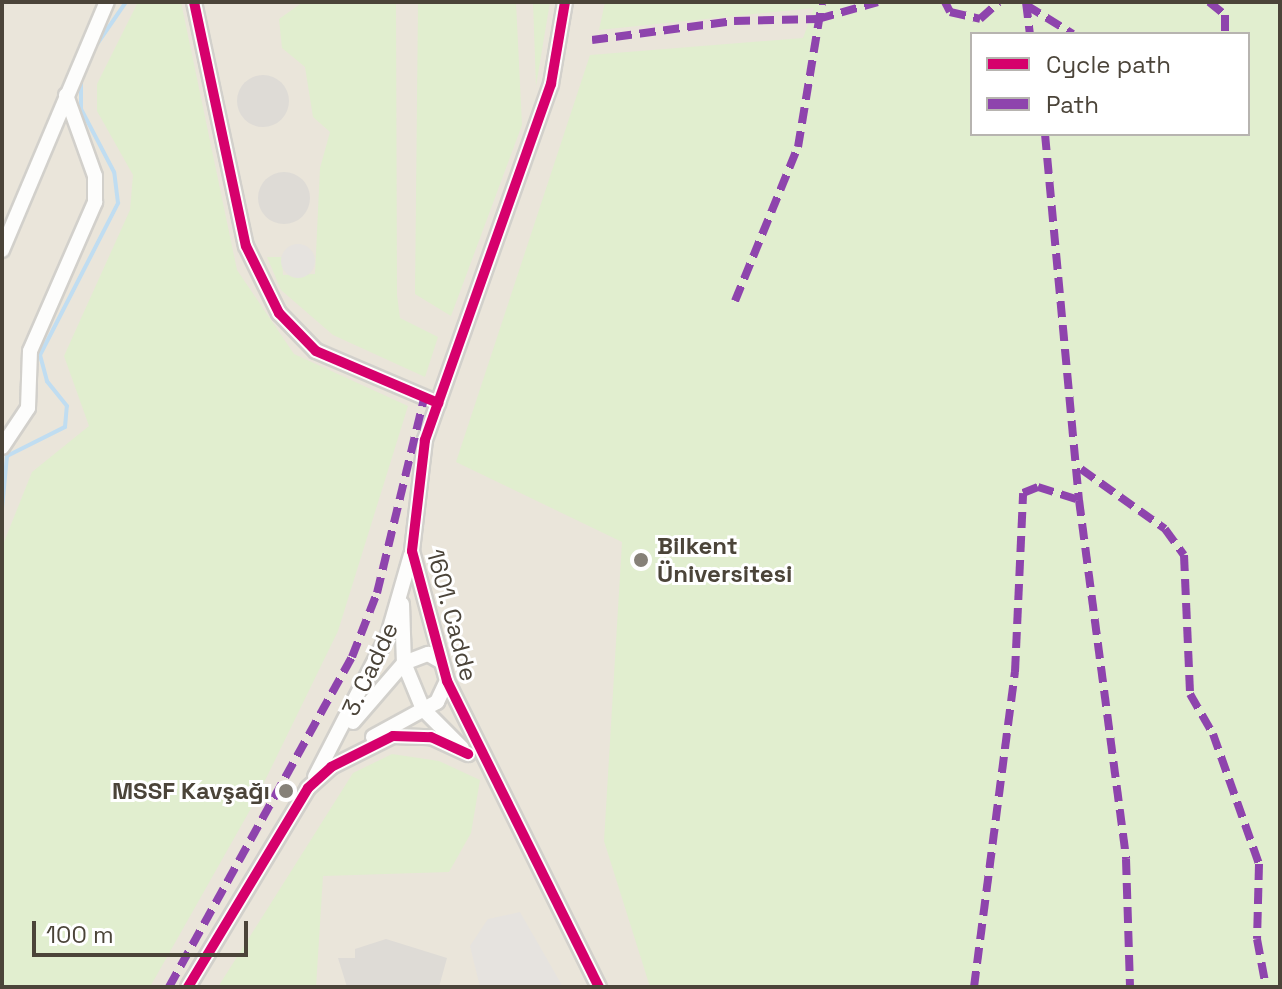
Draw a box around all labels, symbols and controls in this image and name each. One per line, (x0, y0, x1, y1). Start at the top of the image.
legend (970, 32, 1250, 136)
text: Cycle path (1046, 49, 1171, 80)
text: Path (1046, 89, 1099, 120)
place label: Bilkent Üniversitesi (657, 532, 792, 588)
street label: 1601. Cadde (420, 545, 484, 685)
marker: Bilkent Üniversitesi (632, 551, 650, 569)
street label: 3. Cadde (336, 617, 404, 721)
place label: MSSF Kavşağı (112, 777, 270, 805)
marker: MSSF Kavşağı (277, 782, 295, 800)
scale bar (36, 905, 252, 955)
text: 100 m (46, 919, 114, 950)

